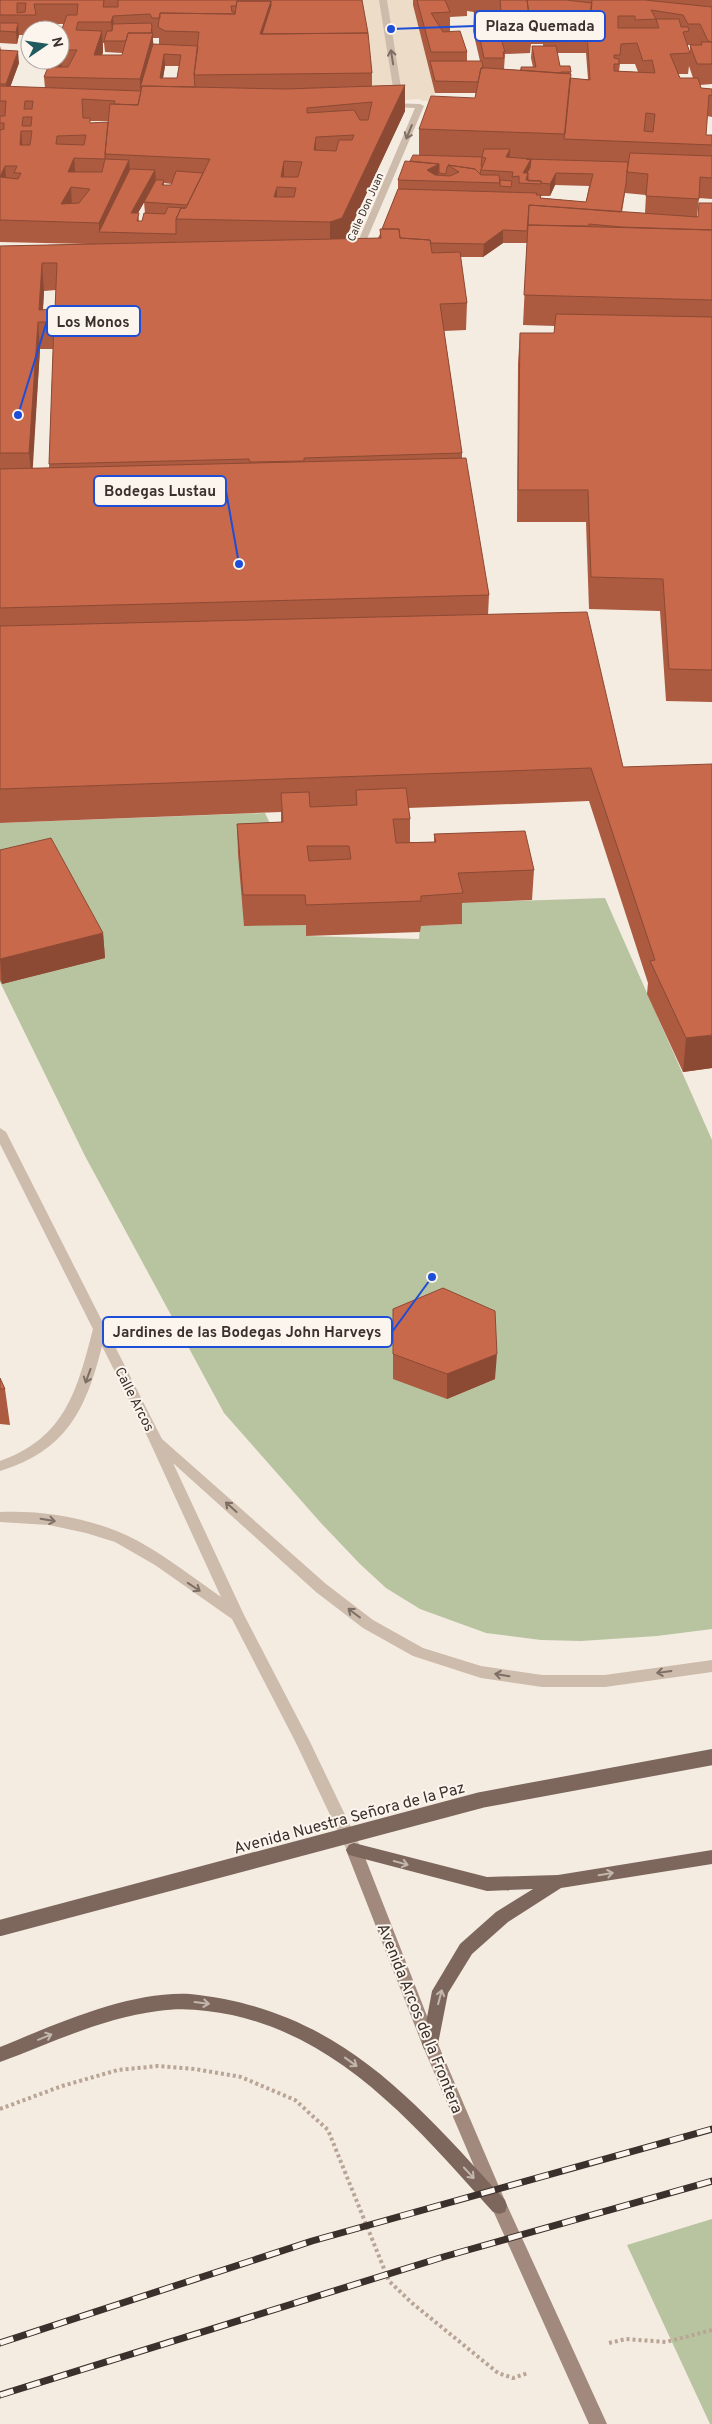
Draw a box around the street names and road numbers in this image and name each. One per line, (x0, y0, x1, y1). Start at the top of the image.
street label: Calle Don Juan (345, 171, 387, 244)
street label: Calle Arcos (110, 1365, 157, 1435)
street label: Avenida Nuestra Señora de la Paz (232, 1778, 467, 1859)
street label: Avenida Arcos de la Frontera (372, 1921, 467, 2117)

